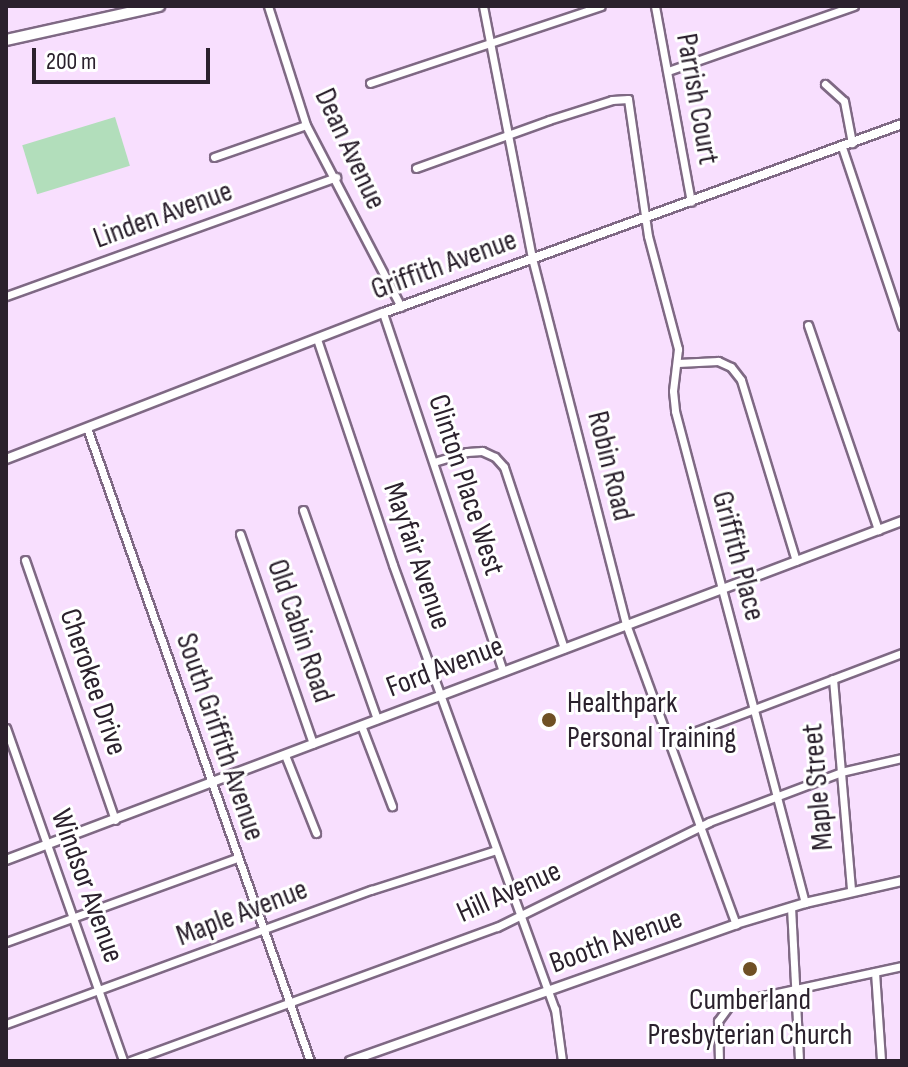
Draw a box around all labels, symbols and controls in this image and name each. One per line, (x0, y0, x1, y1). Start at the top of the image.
street label: Parrish Court (668, 31, 726, 167)
scale bar (36, 32, 214, 82)
text: 200 m (46, 47, 97, 76)
street label: Dean Avenue (306, 83, 394, 215)
street label: Linden Avenue (89, 173, 237, 257)
street label: Griffith Avenue (366, 222, 522, 308)
street label: Clinton Place West (420, 390, 512, 580)
street label: Robin Road (579, 408, 641, 524)
street label: Mayfair Avenue (375, 478, 459, 634)
street label: Griffith Place (703, 487, 773, 625)
street label: Old Cabin Road (259, 555, 341, 707)
street label: Cherokee Drive (51, 604, 135, 760)
street label: Ford Avenue (382, 628, 508, 706)
street label: South Griffith Avenue (168, 629, 272, 845)
place label: Healthpark Personal Training (567, 685, 736, 756)
marker: Healthpark Personal Training (538, 709, 560, 731)
street label: Maple Street (795, 722, 841, 852)
street label: Windsor Avenue (43, 804, 131, 968)
street label: Hill Avenue (451, 853, 567, 931)
street label: Maple Avenue (171, 872, 313, 954)
street label: Booth Avenue (545, 900, 687, 982)
marker: Cumberland Presbyterian Church (741, 960, 759, 978)
place label: Cumberland Presbyterian Church (648, 982, 852, 1052)

